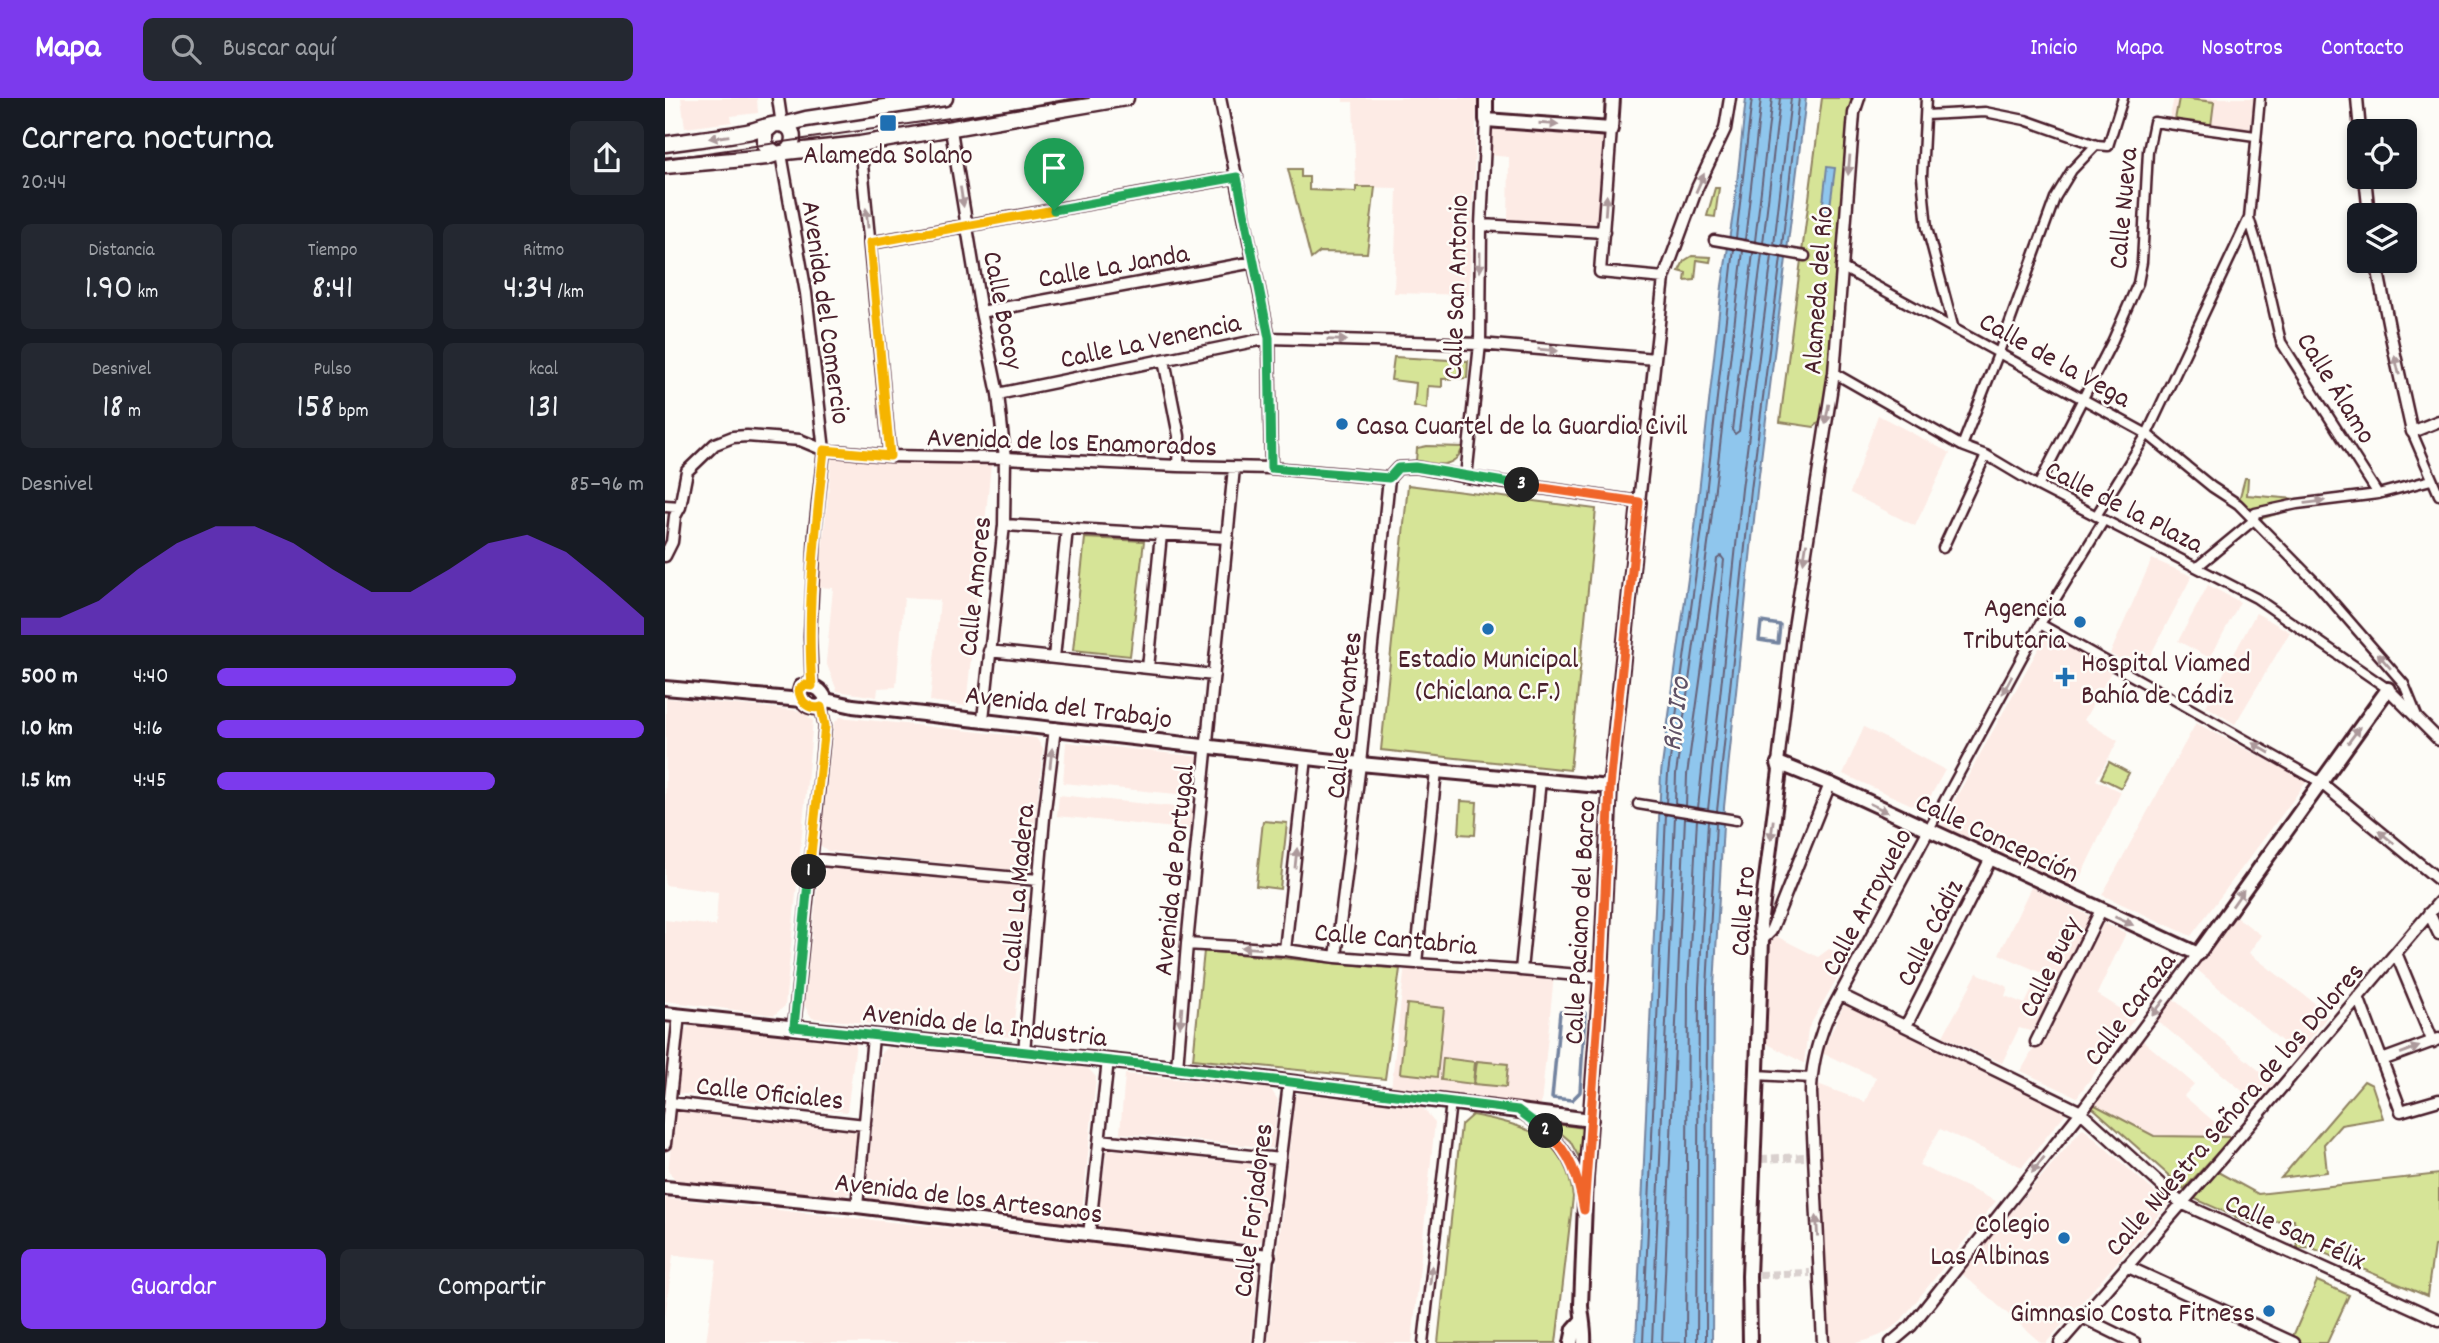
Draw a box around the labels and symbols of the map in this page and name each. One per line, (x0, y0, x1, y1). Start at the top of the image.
marker: Alameda Solano (878, 113, 898, 133)
one-way arrow (1538, 119, 1560, 130)
one-way arrow (708, 131, 730, 142)
place label: Alameda Solano (803, 138, 973, 178)
pin (1024, 138, 1084, 210)
street label: Calle Nueva (2101, 145, 2151, 271)
one-way arrow (1843, 154, 1854, 176)
one-way arrow (1695, 172, 1706, 193)
one-way arrow (957, 186, 968, 208)
one-way arrow (1601, 193, 1612, 215)
street label: Calle San Antonio (1436, 194, 1482, 381)
street label: Avenida del Comercio (788, 198, 859, 427)
street label: Alameda del Río (1795, 205, 1847, 376)
one-way arrow (862, 206, 873, 228)
street label: Calle La Janda (1035, 236, 1193, 302)
street label: Calle Bocoy (969, 248, 1031, 374)
one-way arrow (1474, 251, 1486, 273)
street label: Calle de la Vega (1970, 304, 2138, 421)
street label: Calle La Venencia (1057, 305, 1246, 383)
street label: Calle Álamo (2284, 326, 2384, 453)
one-way arrow (1327, 335, 1349, 346)
one-way arrow (1537, 345, 1559, 356)
one-way arrow (2391, 354, 2402, 376)
one-way arrow (1821, 404, 1832, 426)
place label: Casa Cuartel de la Guardia Civil (1356, 409, 1688, 449)
marker: Casa Cuartel de la Guardia Civil (1334, 416, 1350, 432)
street label: Avenida de los Enamorados (926, 420, 1218, 470)
street label: Calle de la Plaza (2036, 452, 2210, 567)
pin: 3 (1505, 468, 1539, 502)
one-way arrow (2304, 496, 2326, 507)
street label: Calle Amores (951, 515, 1005, 658)
one-way arrow (1799, 542, 1810, 564)
place label: Agencia Tributaria (1963, 591, 2067, 663)
marker: Agencia Tributaria (2072, 614, 2088, 630)
marker: Estadio Municipal (Chiclana C.F.) (1480, 621, 1496, 637)
street label: Calle Cervantes (1318, 630, 1376, 801)
place label: Estadio Municipal (Chiclana C.F.) (1398, 642, 1579, 714)
place label: Hospital Viamed Bahía de Cádiz (2081, 646, 2251, 718)
one-way arrow (2376, 652, 2392, 670)
marker: Hospital Viamed Bahía de Cádiz (2055, 667, 2075, 687)
water label: Rio Iro (1653, 674, 1705, 754)
one-way arrow (2001, 675, 2013, 695)
street label: Avenida del Trabajo (963, 677, 1174, 743)
one-way arrow (2346, 726, 2360, 744)
one-way arrow (2251, 742, 2270, 754)
one-way arrow (1046, 747, 1057, 769)
street label: Avenida de Portugal (1146, 763, 1208, 978)
street label: Calle Concepción (1907, 785, 2084, 896)
street label: Calle Paciano del Barco (1557, 799, 1609, 1046)
street label: Calle La Madera (994, 802, 1048, 974)
one-way arrow (1869, 802, 1889, 814)
one-way arrow (1766, 820, 1777, 842)
street label: Calle Arroyuelo (1814, 822, 1925, 984)
one-way arrow (2378, 830, 2395, 845)
one-way arrow (1290, 847, 1301, 869)
pin: 1 (792, 854, 827, 890)
street label: Calle Iro (1723, 865, 1769, 958)
street label: Calle Cádiz (1888, 873, 1977, 995)
one-way arrow (2231, 889, 2245, 907)
street label: Calle Buey (2011, 910, 2094, 1026)
street label: Calle Cantabria (1313, 915, 1479, 969)
one-way arrow (2114, 915, 2134, 927)
one-way arrow (1240, 942, 1262, 953)
street label: Calle Caraza (2076, 945, 2189, 1076)
street label: Calle Nuestra Señora de los Dolores (2097, 955, 2376, 1267)
street label: Avenida de la Industria (860, 995, 1110, 1061)
one-way arrow (2150, 999, 2165, 1017)
one-way arrow (1175, 1006, 1186, 1028)
one-way arrow (2400, 1044, 2421, 1055)
street label: Calle Oficiales (694, 1068, 845, 1124)
pin: 2 (1529, 1114, 1563, 1148)
street label: Calle Forjadores (1225, 1121, 1286, 1300)
one-way arrow (2031, 1156, 2046, 1174)
street label: Avenida de los Artesanos (832, 1165, 1105, 1237)
street label: Calle San Félix (2217, 1186, 2371, 1283)
place label: Colegio Las Albinas (1930, 1207, 2050, 1279)
one-way arrow (1811, 1215, 1822, 1237)
marker: Colegio Las Albinas (2056, 1230, 2072, 1246)
one-way arrow (1426, 1264, 1437, 1286)
place label: Gimnasio Costa Fitness (2010, 1296, 2255, 1336)
marker: Gimnasio Costa Fitness (2261, 1303, 2277, 1319)

